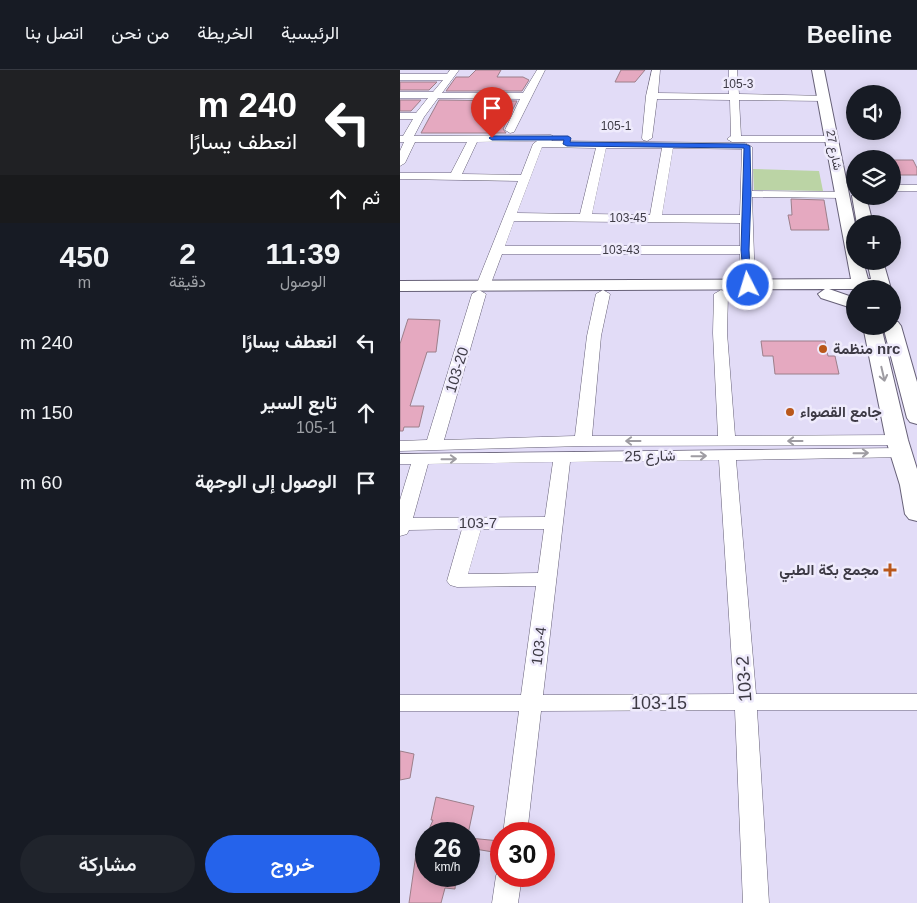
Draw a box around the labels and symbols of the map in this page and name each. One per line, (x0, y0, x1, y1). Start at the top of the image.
street label: 105-3 (723, 77, 754, 91)
pin (471, 87, 513, 138)
street label: 105-1 (601, 119, 632, 133)
street label: شارع 27 (821, 129, 845, 172)
street label: 103-45 (609, 211, 647, 225)
street label: 103-43 (602, 243, 640, 257)
position arrow (721, 258, 773, 310)
place label: منظمة nrc (833, 340, 900, 357)
marker: منظمة nrc (817, 343, 829, 355)
street label: 103-20 (442, 345, 471, 395)
one-way arrow (878, 365, 888, 381)
place label: جامع القصواء (800, 403, 882, 422)
marker: جامع القصواء (784, 406, 796, 418)
one-way arrow (625, 436, 642, 446)
one-way arrow (788, 436, 804, 446)
street label: شارع 25 (624, 447, 676, 467)
one-way arrow (852, 448, 869, 458)
one-way arrow (690, 451, 706, 460)
one-way arrow (440, 454, 456, 464)
street label: 103-7 (459, 514, 497, 531)
place label: مجمع بكة الطبي (779, 561, 879, 583)
marker: مجمع بكة الطبي (883, 563, 897, 577)
street label: 103-4 (528, 626, 549, 666)
street label: 103-2 (732, 655, 756, 703)
street label: 103-15 (631, 693, 687, 713)
speed limit sign: 30 (490, 822, 555, 887)

